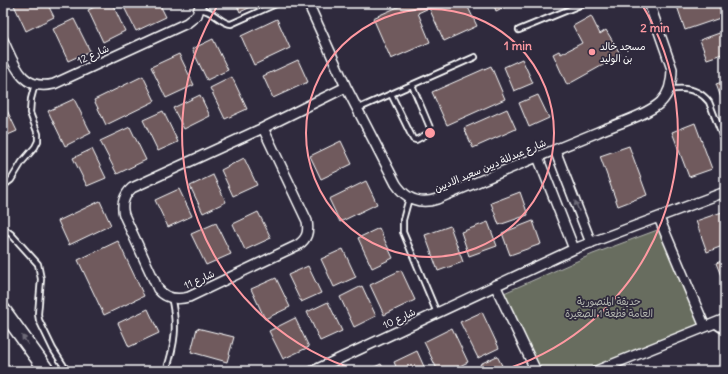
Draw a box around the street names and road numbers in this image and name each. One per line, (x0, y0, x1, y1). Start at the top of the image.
street label: شارع 12 (75, 42, 112, 68)
street label: شارع عبدللة ديين سعيد الاديين (432, 136, 549, 196)
street label: شارع 11 (182, 267, 217, 293)
street label: شارع 10 (381, 305, 418, 333)

